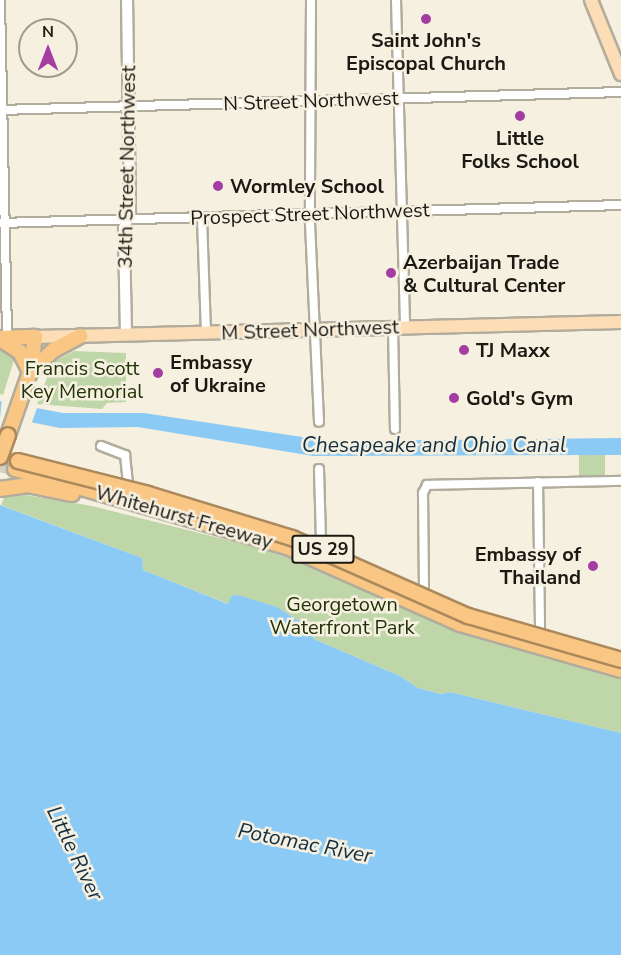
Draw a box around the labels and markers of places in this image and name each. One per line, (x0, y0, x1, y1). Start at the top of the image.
marker: Saint John's Episcopal Church (419, 12, 433, 26)
place label: Saint John's Episcopal Church (346, 28, 506, 75)
marker: Little Folks School (513, 109, 527, 123)
place label: Little Folks School (461, 126, 579, 173)
place label: Wormley School (230, 174, 384, 198)
marker: Wormley School (211, 179, 225, 193)
place label: Azerbaijan Trade & Cultural Center (403, 250, 565, 297)
marker: Azerbaijan Trade & Cultural Center (384, 266, 398, 280)
place label: TJ Maxx (476, 338, 550, 362)
marker: TJ Maxx (457, 343, 471, 357)
place label: Embassy of Ukraine (170, 350, 266, 397)
marker: Embassy of Ukraine (151, 366, 165, 380)
place label: Gold's Gym (466, 386, 573, 410)
marker: Gold's Gym (447, 391, 461, 405)
place label: Embassy of Thailand (475, 542, 581, 589)
marker: Embassy of Thailand (586, 559, 600, 573)

